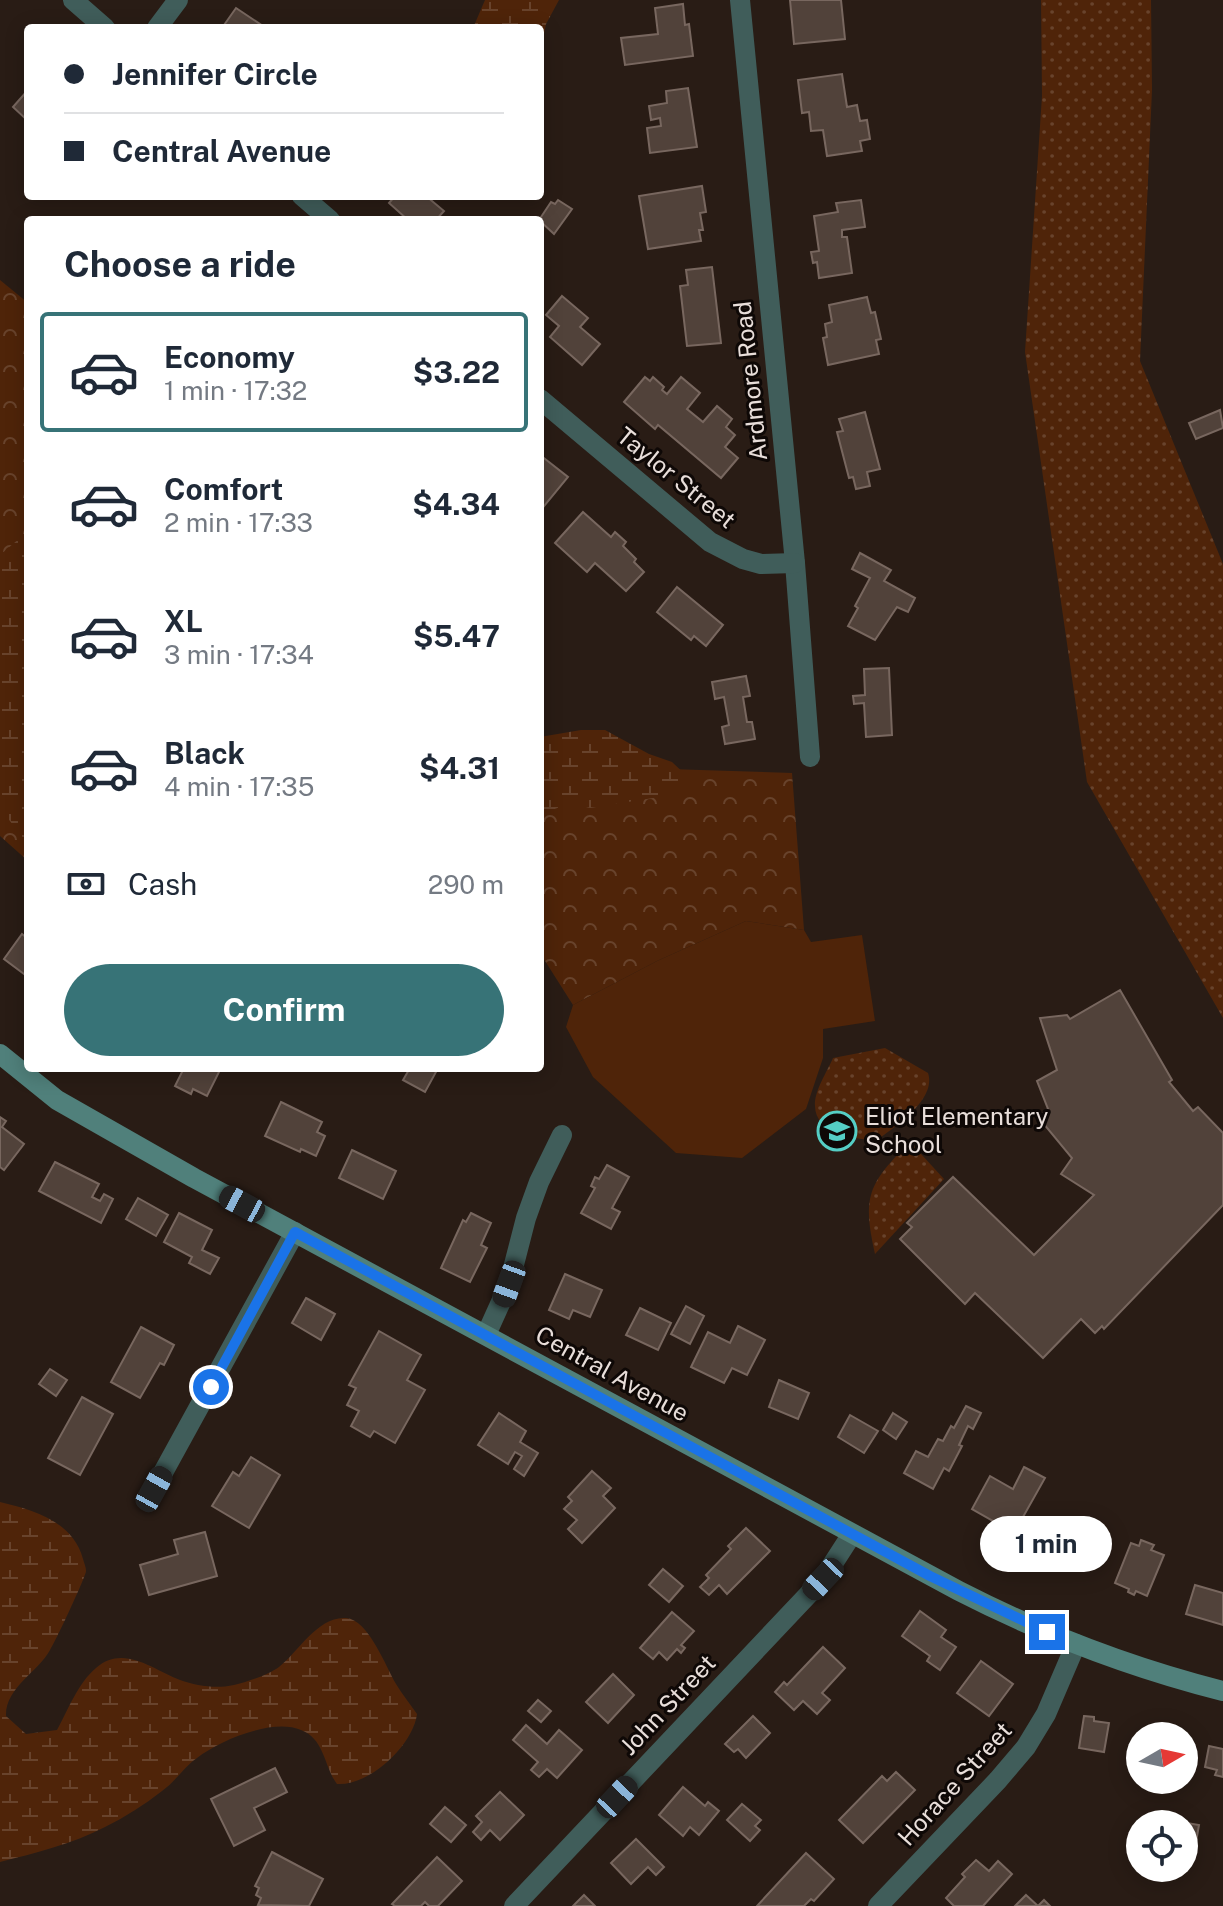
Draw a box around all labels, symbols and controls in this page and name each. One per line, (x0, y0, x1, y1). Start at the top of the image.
text: Jennifer Circle (112, 56, 318, 92)
text: Central Avenue (112, 133, 331, 169)
text: Choose a ride (64, 243, 296, 285)
street label: Ardmore Road (728, 300, 772, 462)
icon: car (68, 336, 140, 408)
text: Economy (164, 339, 295, 375)
text: $3.22 (413, 354, 500, 390)
text: 1 min · 17:32 (164, 375, 307, 406)
street label: Taylor Street (612, 421, 741, 533)
icon: car (68, 468, 140, 540)
text: Comfort (164, 471, 283, 507)
text: $4.34 (412, 486, 500, 522)
text: 2 min · 17:33 (164, 507, 313, 538)
icon: car (68, 600, 140, 672)
text: XL (164, 603, 203, 639)
text: $5.47 (413, 618, 500, 654)
text: 3 min · 17:34 (164, 639, 314, 670)
icon: car (68, 732, 140, 804)
text: Black (164, 735, 245, 771)
text: $4.31 (419, 750, 500, 786)
text: 4 min · 17:35 (164, 771, 314, 802)
icon: cash (64, 862, 108, 906)
text: Cash (128, 866, 197, 902)
text: 290 m (428, 869, 504, 900)
button: Confirm (64, 964, 504, 1056)
place label: Eliot Elementary School (865, 1102, 1049, 1158)
school or university icon: Eliot Elementary School (816, 1110, 858, 1152)
car (215, 1182, 269, 1226)
car (490, 1257, 528, 1311)
street label: Central Avenue (531, 1320, 694, 1427)
route start (193, 1369, 229, 1405)
car (132, 1462, 176, 1516)
callout: 1 min (981, 1516, 1113, 1572)
text: 1 min (1015, 1528, 1077, 1559)
car (798, 1553, 848, 1605)
route end (1029, 1614, 1065, 1650)
street label: John Street (614, 1649, 721, 1760)
street label: Horace Street (892, 1716, 1017, 1851)
north arrow (1126, 1722, 1198, 1794)
map controls (1126, 1722, 1198, 1882)
car (592, 1771, 642, 1823)
button: locate (1126, 1810, 1198, 1882)

